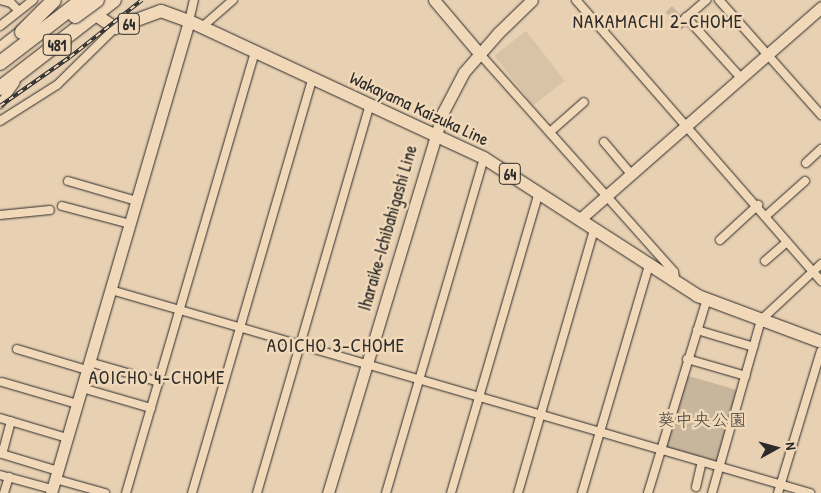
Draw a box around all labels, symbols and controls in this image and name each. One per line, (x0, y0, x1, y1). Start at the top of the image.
road number: 64 (118, 10, 140, 38)
district label: NAKAMACHI 2-CHOME (571, 11, 745, 33)
road number: 481 (42, 32, 72, 58)
street label: Wakayama Kaizuka Line (346, 67, 492, 151)
street label: Iharaike-Ichibahigashi Line (354, 143, 422, 313)
road number: 64 (499, 160, 521, 188)
district label: AOICHO 3-CHOME (265, 335, 407, 357)
district label: AOICHO 4-CHOME (87, 367, 227, 389)
park label: 葵中央公園 (657, 409, 747, 431)
north arrow (751, 423, 801, 473)
text: N (782, 441, 801, 451)

